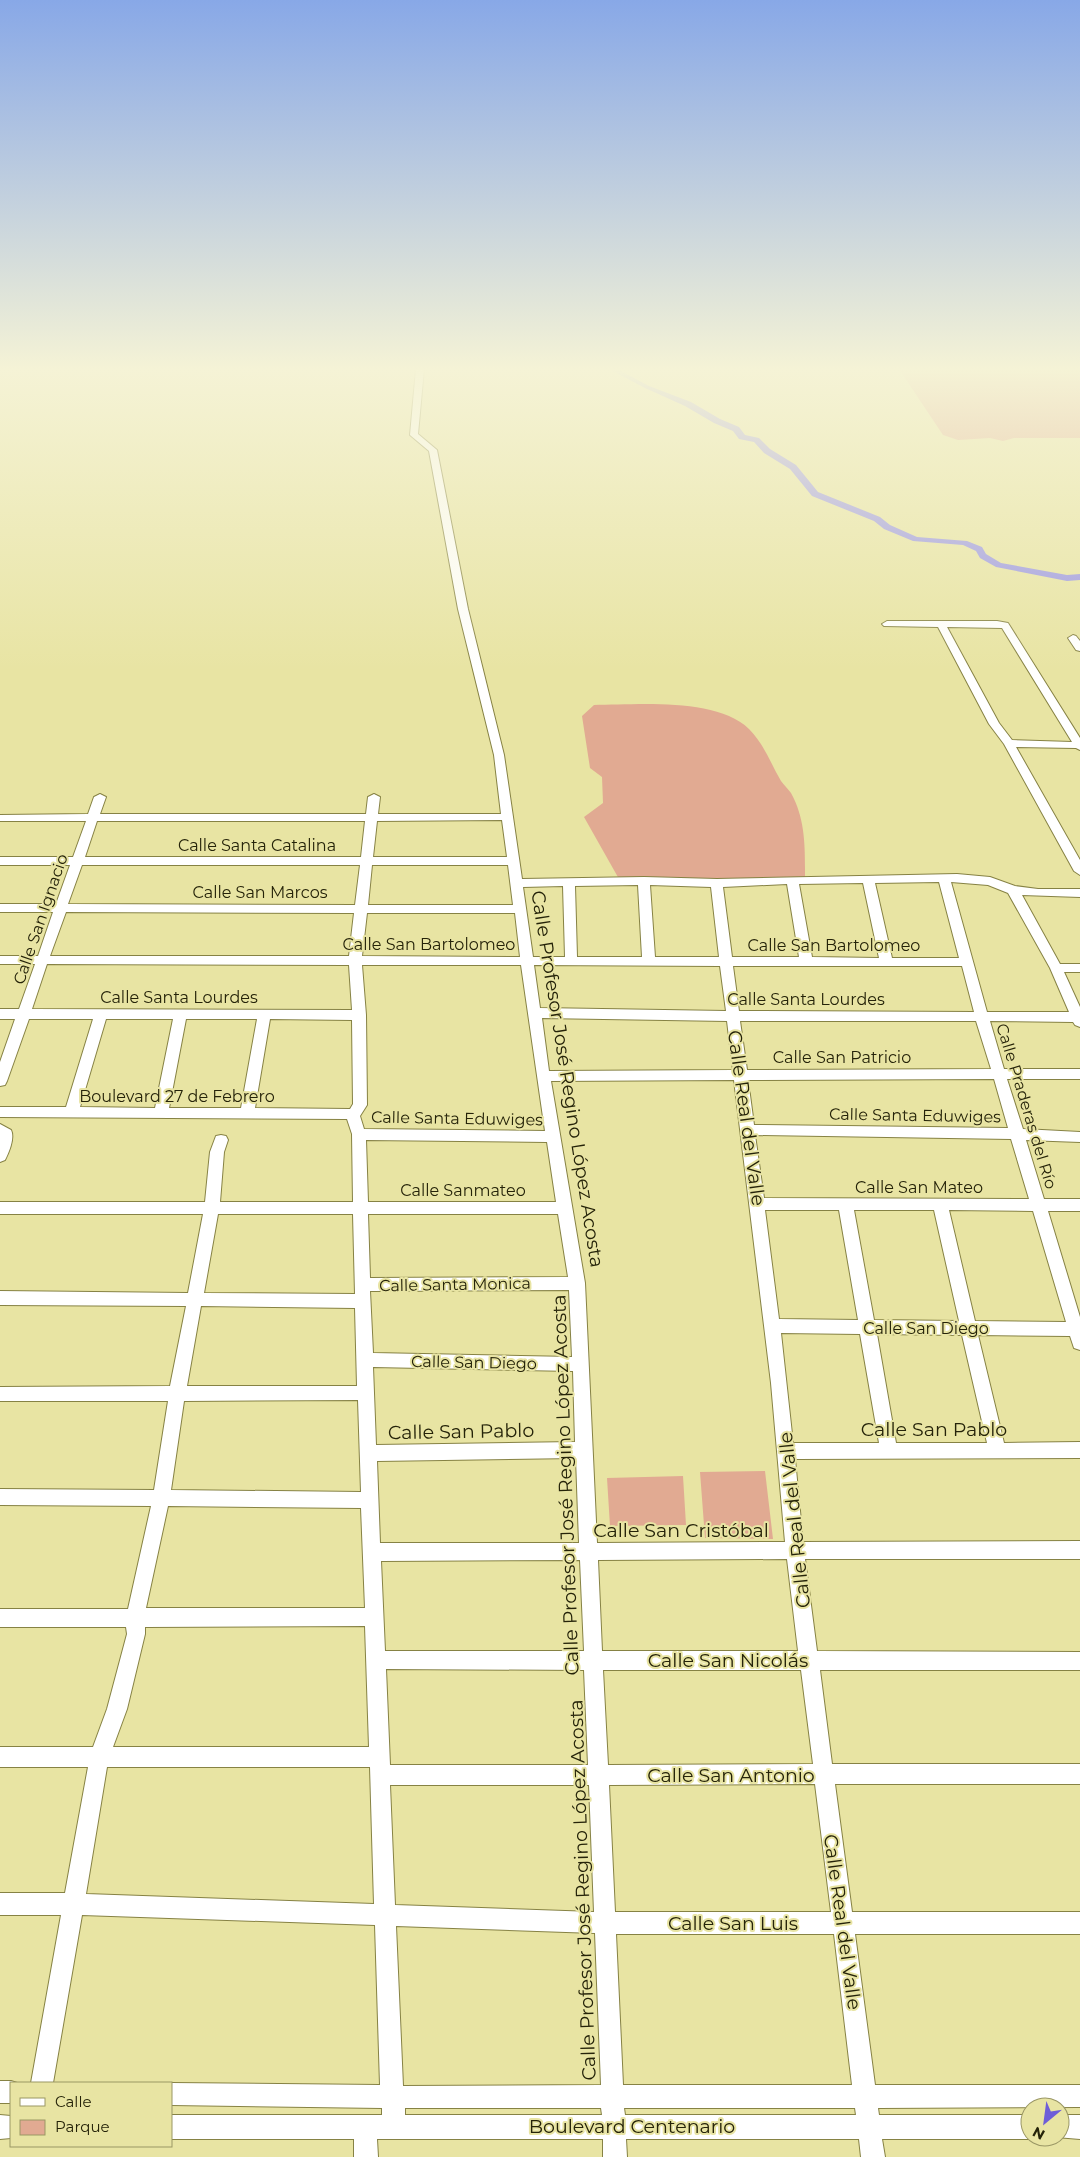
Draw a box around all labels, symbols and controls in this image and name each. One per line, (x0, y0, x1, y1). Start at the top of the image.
street label: Calle Santa Catalina (178, 836, 336, 855)
street label: Calle San Ignacio (9, 851, 72, 987)
street label: Calle San Marcos (192, 883, 328, 902)
street label: Calle Profesor José Regino López Acosta (526, 889, 609, 1269)
street label: Calle San Bartolomeo (343, 935, 515, 954)
street label: Calle San Bartolomeo (748, 936, 920, 955)
street label: Calle Santa Lourdes (100, 988, 258, 1007)
street label: Calle Santa Lourdes (727, 990, 885, 1009)
street label: Calle Praderas del Río (992, 1021, 1061, 1191)
street label: Calle Real del Valle (723, 1029, 770, 1207)
street label: Calle San Patricio (773, 1048, 911, 1067)
street label: Boulevard 27 de Febrero (79, 1087, 275, 1106)
street label: Calle Santa Eduwiges (829, 1105, 1001, 1127)
street label: Calle Santa Eduwiges (371, 1108, 543, 1130)
street label: Calle San Mateo (855, 1178, 983, 1197)
street label: Calle Sanmateo (400, 1181, 526, 1200)
street label: Calle Santa Monica (379, 1274, 531, 1295)
street label: Calle Profesor José Regino López Acosta (547, 1294, 584, 1676)
street label: Calle San Diego (863, 1319, 989, 1338)
street label: Calle San Diego (411, 1352, 537, 1373)
street label: Calle San Pablo (861, 1418, 1007, 1441)
street label: Calle San Pablo (388, 1419, 534, 1444)
street label: Calle Real del Valle (774, 1431, 815, 1609)
street label: Calle San Cristóbal (593, 1519, 769, 1542)
street label: Calle San Nicolás (648, 1649, 808, 1672)
street label: Calle Profesor José Regino López Acosta (564, 1699, 601, 2081)
street label: Calle San Antonio (647, 1764, 815, 1787)
street label: Calle Real del Valle (819, 1833, 866, 2011)
street label: Calle San Luis (668, 1912, 798, 1935)
legend (10, 2082, 172, 2147)
text: Calle (55, 2092, 92, 2111)
north arrow (1020, 2097, 1070, 2147)
street label: Boulevard Centenario (529, 2115, 735, 2138)
text: Parque (55, 2117, 110, 2136)
text: N (1029, 2123, 1048, 2144)

